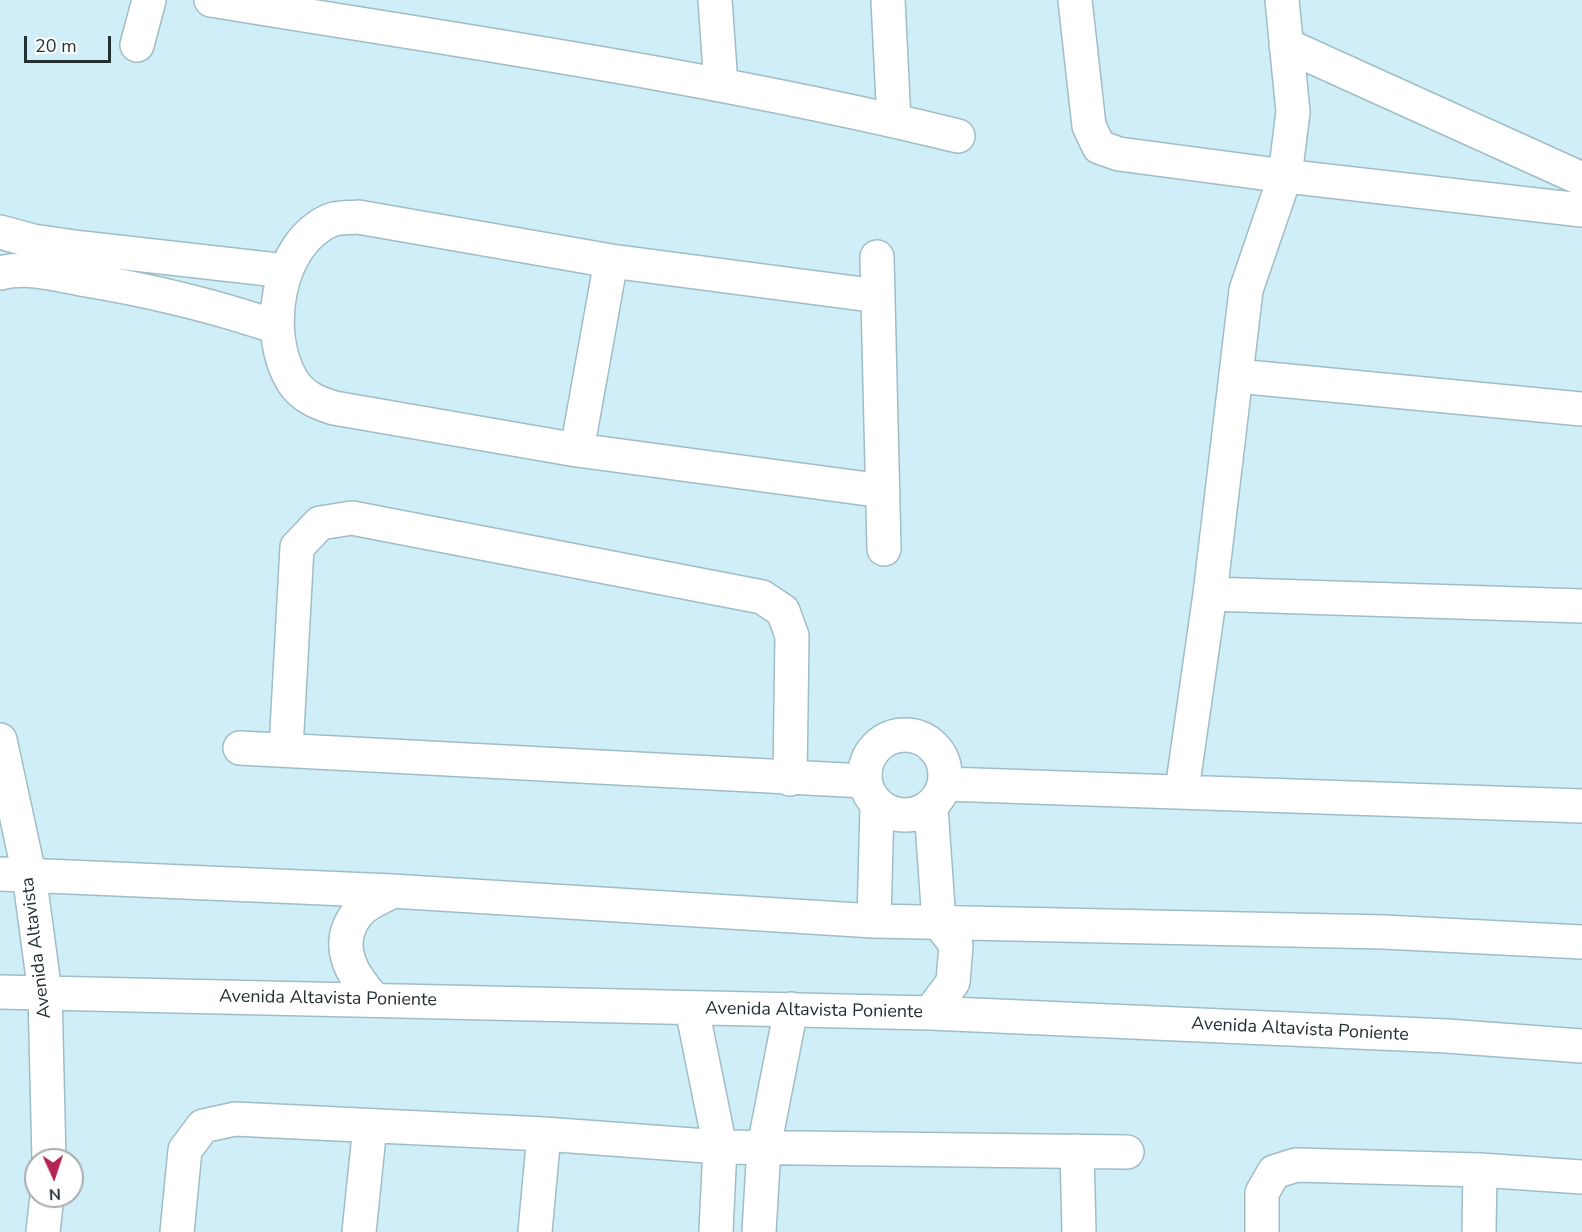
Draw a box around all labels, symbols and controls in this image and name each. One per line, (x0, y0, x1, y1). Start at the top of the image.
scale bar (27, 24, 114, 62)
text: 20 m (35, 34, 77, 58)
street label: Avenida Altavista (18, 876, 56, 1020)
street label: Avenida Altavista Poniente (219, 986, 437, 1012)
street label: Avenida Altavista Poniente (705, 998, 923, 1024)
street label: Avenida Altavista Poniente (1191, 1014, 1409, 1046)
north arrow (24, 1148, 84, 1208)
text: N (48, 1183, 61, 1205)

